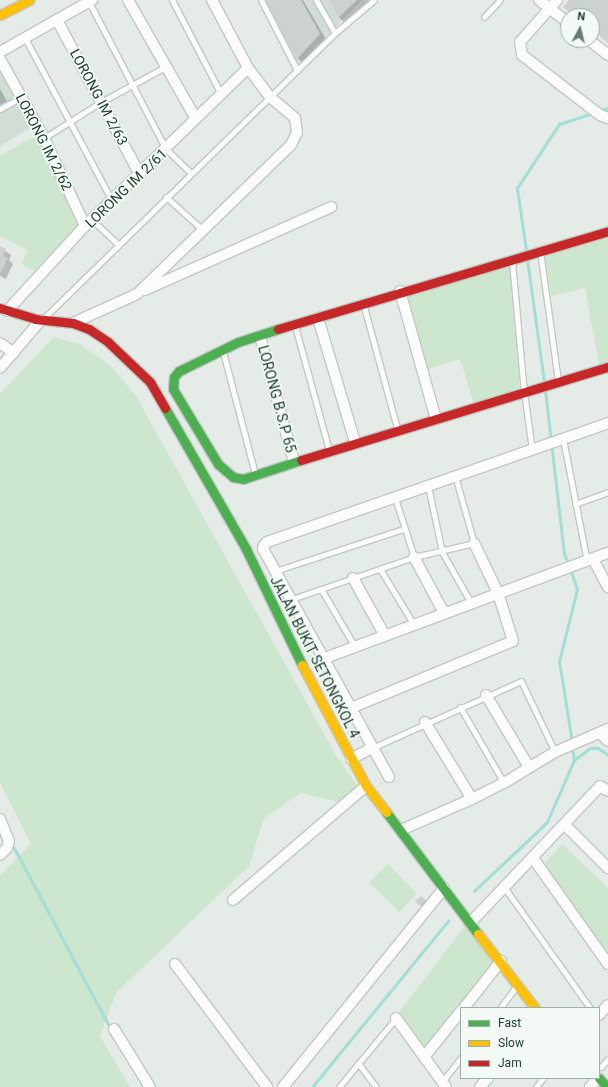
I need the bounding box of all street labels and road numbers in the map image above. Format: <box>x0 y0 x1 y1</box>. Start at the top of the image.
street label: LORONG IM 2/63 <box>66 46 132 148</box>
street label: LORONG IM 2/62 <box>12 91 76 193</box>
street label: LORONG IM 2/61 <box>82 145 170 231</box>
street label: LORONG B.S.P 65 <box>255 343 299 455</box>
street label: JALAN BUKIT SETONGKOL 4 <box>267 573 363 741</box>

